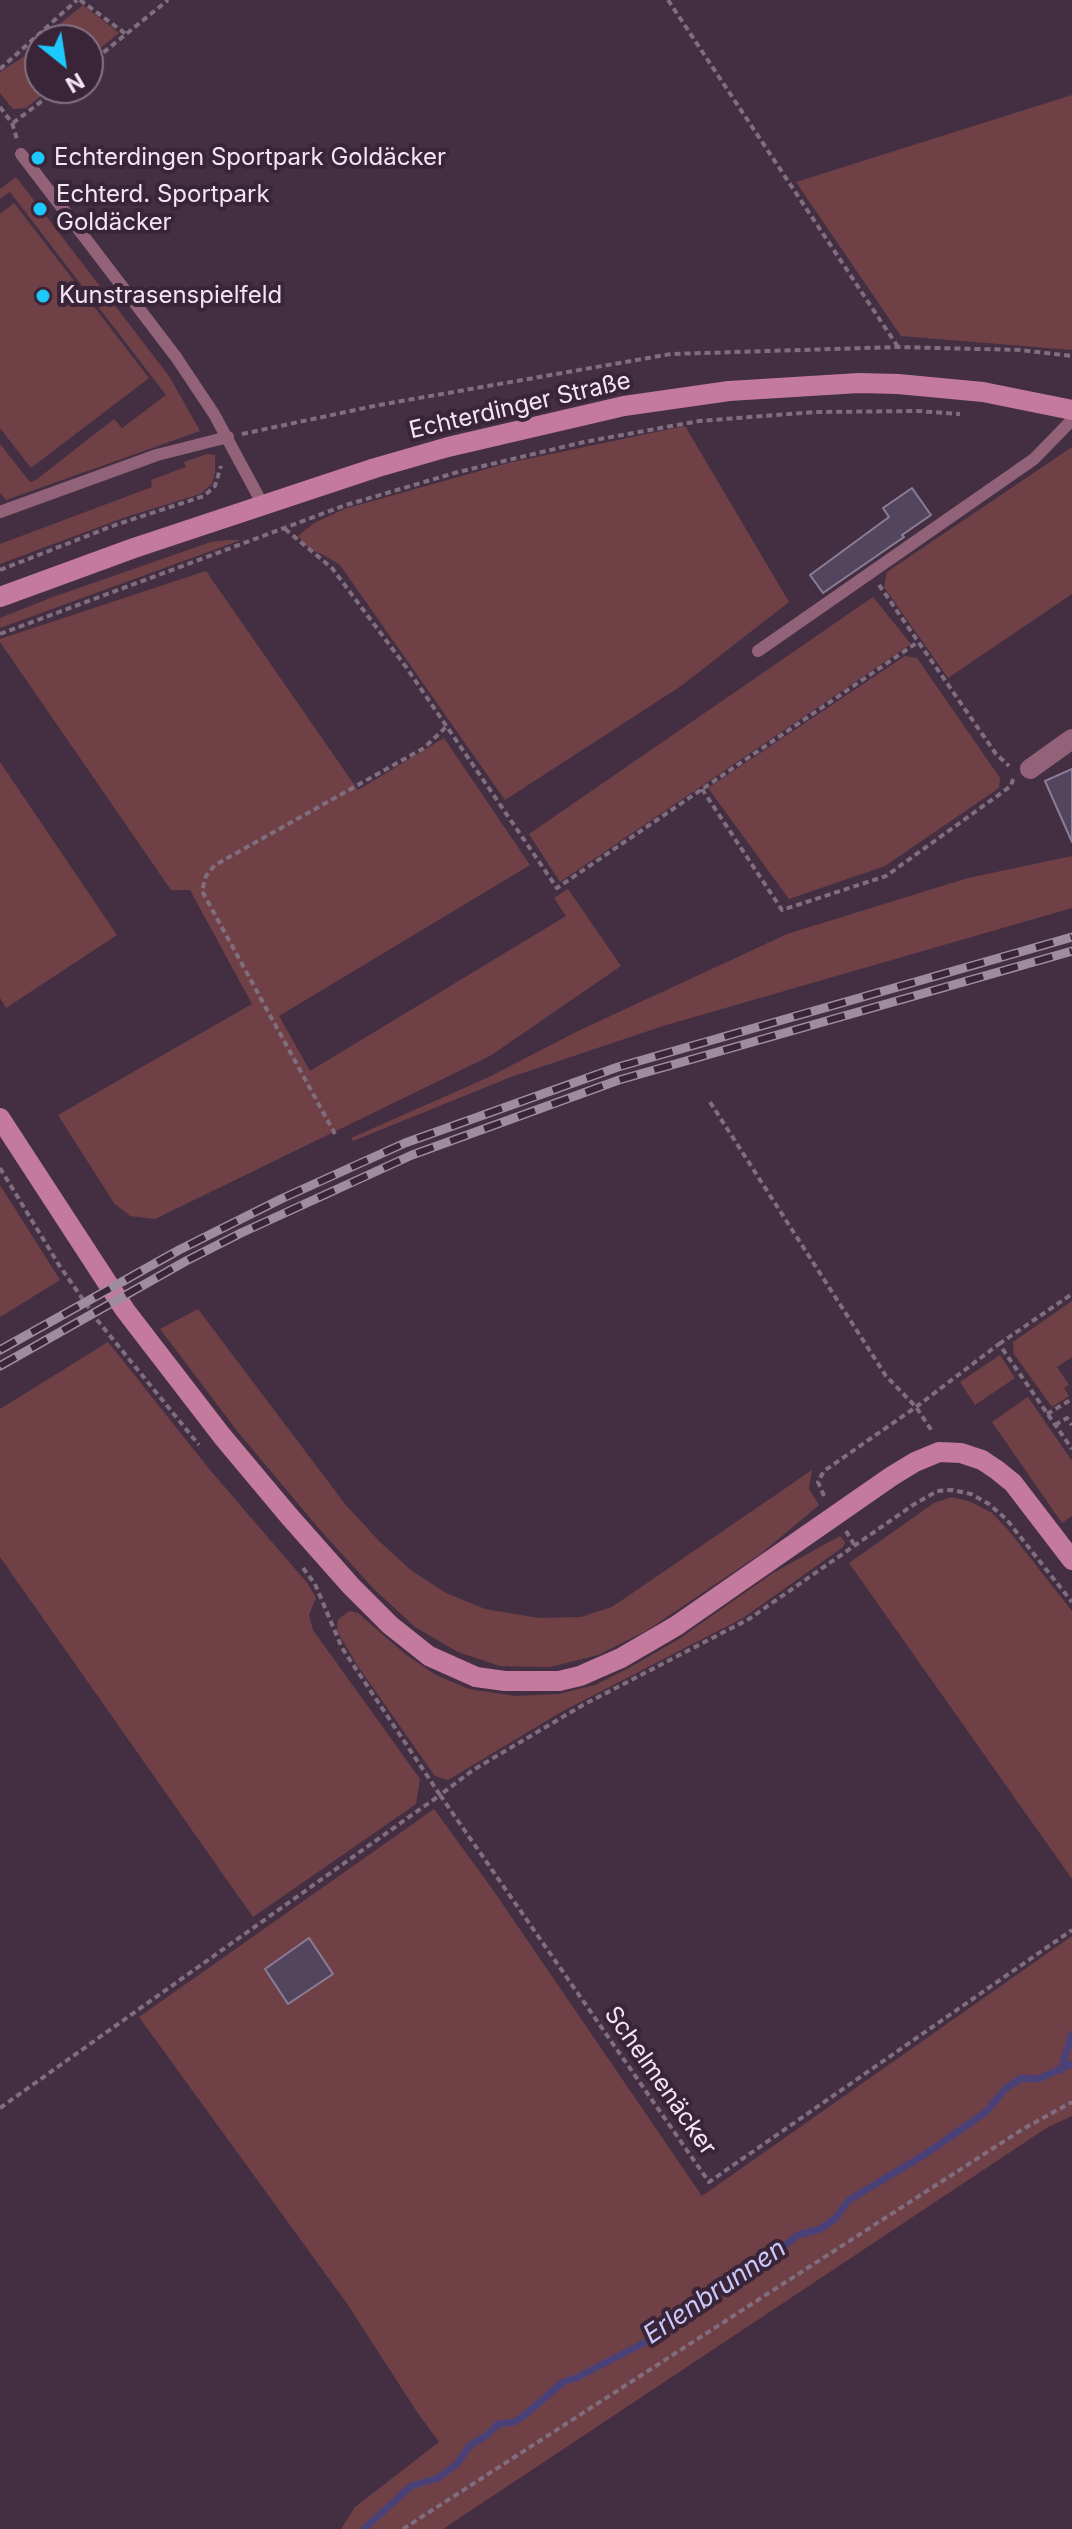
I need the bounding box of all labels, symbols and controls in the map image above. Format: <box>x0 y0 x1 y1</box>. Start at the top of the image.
north arrow <box>24 24 104 104</box>
text: N <box>61 68 89 99</box>
place label: Echterdingen Sportpark Goldäcker <box>54 144 446 172</box>
marker: Echterdingen Sportpark Goldäcker <box>29 149 47 167</box>
place label: Echterd. Sportpark Goldäcker <box>56 181 270 237</box>
marker: Echterd. Sportpark Goldäcker <box>31 200 49 218</box>
place label: Kunstrasenspielfeld <box>59 282 282 310</box>
marker: Kunstrasenspielfeld <box>34 287 52 305</box>
street label: Echterdinger Straße <box>407 367 633 445</box>
street label: Schelmenäcker <box>598 2001 722 2161</box>
water label: Erlenbrunnen <box>638 2233 792 2351</box>

